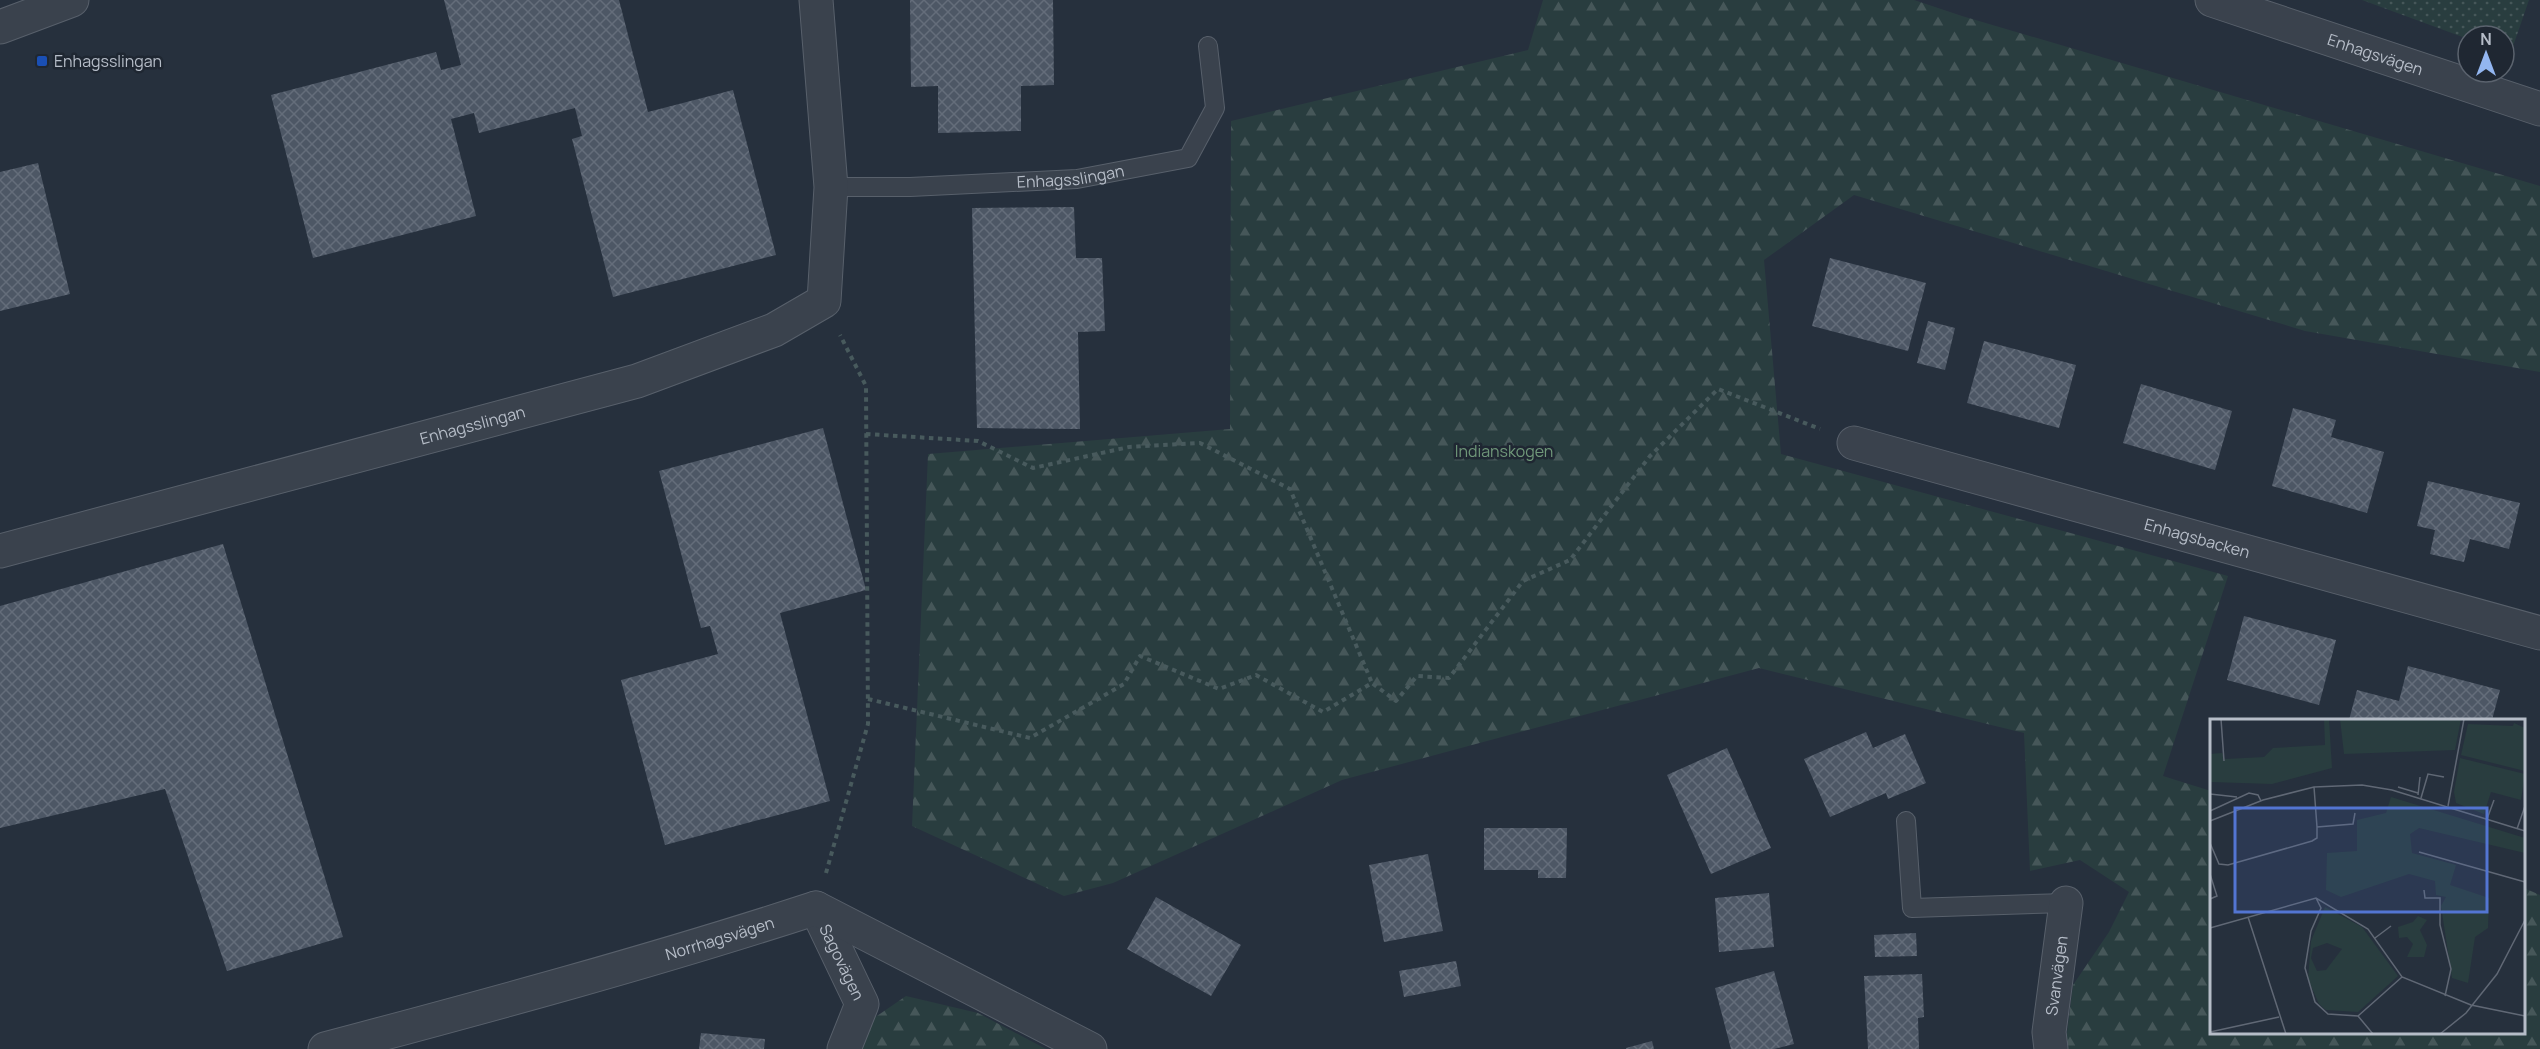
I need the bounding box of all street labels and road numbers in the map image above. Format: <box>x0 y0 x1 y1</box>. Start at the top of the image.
street label: Enhagsvägen <box>2325 28 2426 80</box>
street label: Enhagsslingan <box>1016 159 1126 193</box>
street label: Enhagsslingan <box>417 400 528 449</box>
street label: Enhagsbacken <box>2142 513 2252 563</box>
street label: Norrhagsvägen <box>663 911 777 965</box>
street label: Sagovägen <box>814 920 870 1004</box>
street label: Svanvägen <box>2040 934 2073 1017</box>

